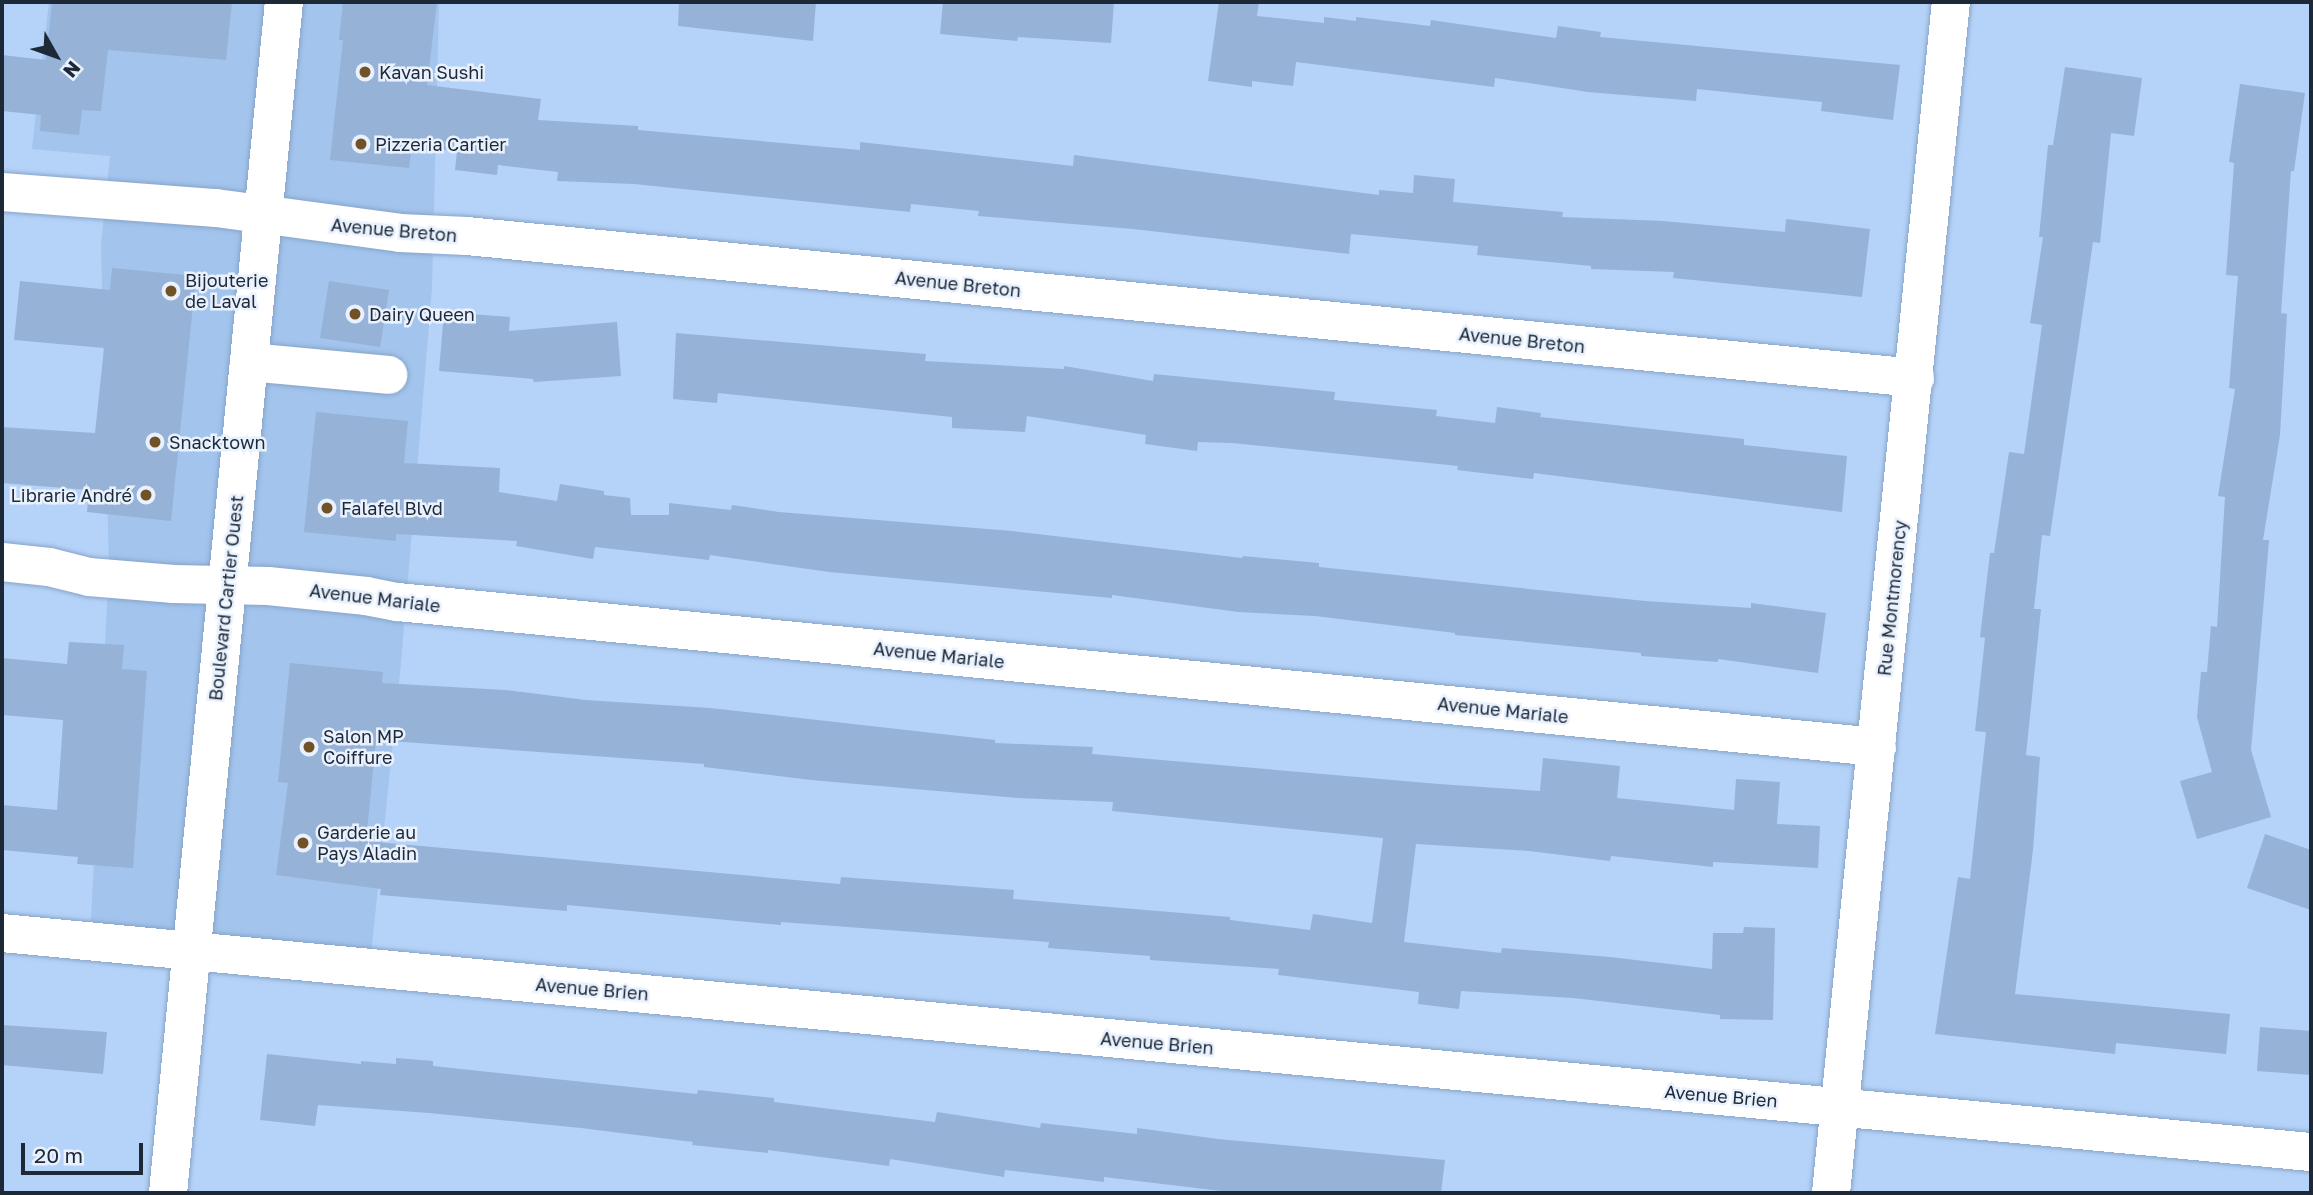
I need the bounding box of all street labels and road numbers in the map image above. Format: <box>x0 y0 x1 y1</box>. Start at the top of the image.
street label: Avenue Breton <box>330 214 458 246</box>
street label: Avenue Breton <box>894 267 1022 301</box>
street label: Avenue Breton <box>1458 323 1586 357</box>
street label: Boulevard Cartier Ouest <box>204 494 248 702</box>
street label: Rue Montmorency <box>1873 519 1911 677</box>
street label: Avenue Mariale <box>308 579 442 617</box>
street label: Avenue Mariale <box>872 637 1006 673</box>
street label: Avenue Mariale <box>1436 692 1570 728</box>
street label: Avenue Brien <box>535 973 649 1005</box>
street label: Avenue Brien <box>1100 1027 1214 1059</box>
street label: Avenue Brien <box>1664 1080 1778 1112</box>

